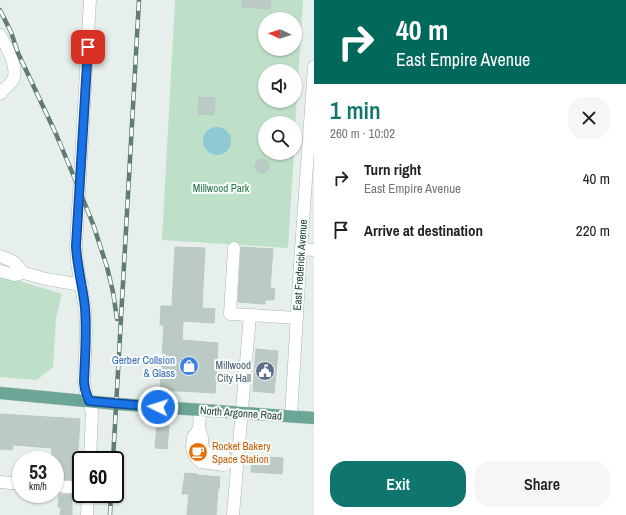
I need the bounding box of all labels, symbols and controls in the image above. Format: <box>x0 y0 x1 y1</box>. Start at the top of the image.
text: 40 m <box>396 11 448 49</box>
north arrow <box>258 12 302 56</box>
map controls <box>258 12 302 160</box>
icon: right <box>330 16 382 68</box>
pin <box>71 30 105 64</box>
icon: arrive <box>77 36 99 58</box>
text: East Empire Avenue <box>396 47 530 72</box>
button: sound <box>258 64 302 108</box>
text: 1 min <box>330 94 381 126</box>
button: close <box>568 97 610 139</box>
button: search <box>258 116 302 160</box>
text: 260 m · 10:02 <box>330 125 395 142</box>
text: Turn right <box>364 159 421 180</box>
icon: right <box>330 167 352 189</box>
text: 40 m <box>583 168 610 189</box>
text: East Empire Avenue <box>364 180 461 197</box>
park label: Millwood Park <box>193 181 250 195</box>
street label: East Frederick Avenue <box>290 219 310 311</box>
icon: arrive <box>330 219 352 241</box>
text: Arrive at destination <box>364 220 483 241</box>
text: 220 m <box>576 220 610 241</box>
place label: Gerber Collsion & Glass <box>112 353 175 380</box>
shop icon: Gerber Collsion & Glass <box>178 355 200 377</box>
place label: Millwood City Hall <box>215 358 251 385</box>
public building icon: Millwood City Hall <box>254 360 276 382</box>
position arrow <box>137 386 179 428</box>
street label: North Argonne Road <box>199 403 283 423</box>
place label: Rocket Bakery Space Station <box>212 439 271 466</box>
cafe icon: Rocket Bakery Space Station <box>187 441 209 463</box>
speed limit sign: 60 <box>72 451 124 503</box>
text: 53 <box>29 458 47 485</box>
button: Exit <box>330 461 466 507</box>
button: Share <box>474 461 610 507</box>
text: km/h <box>29 480 47 493</box>

